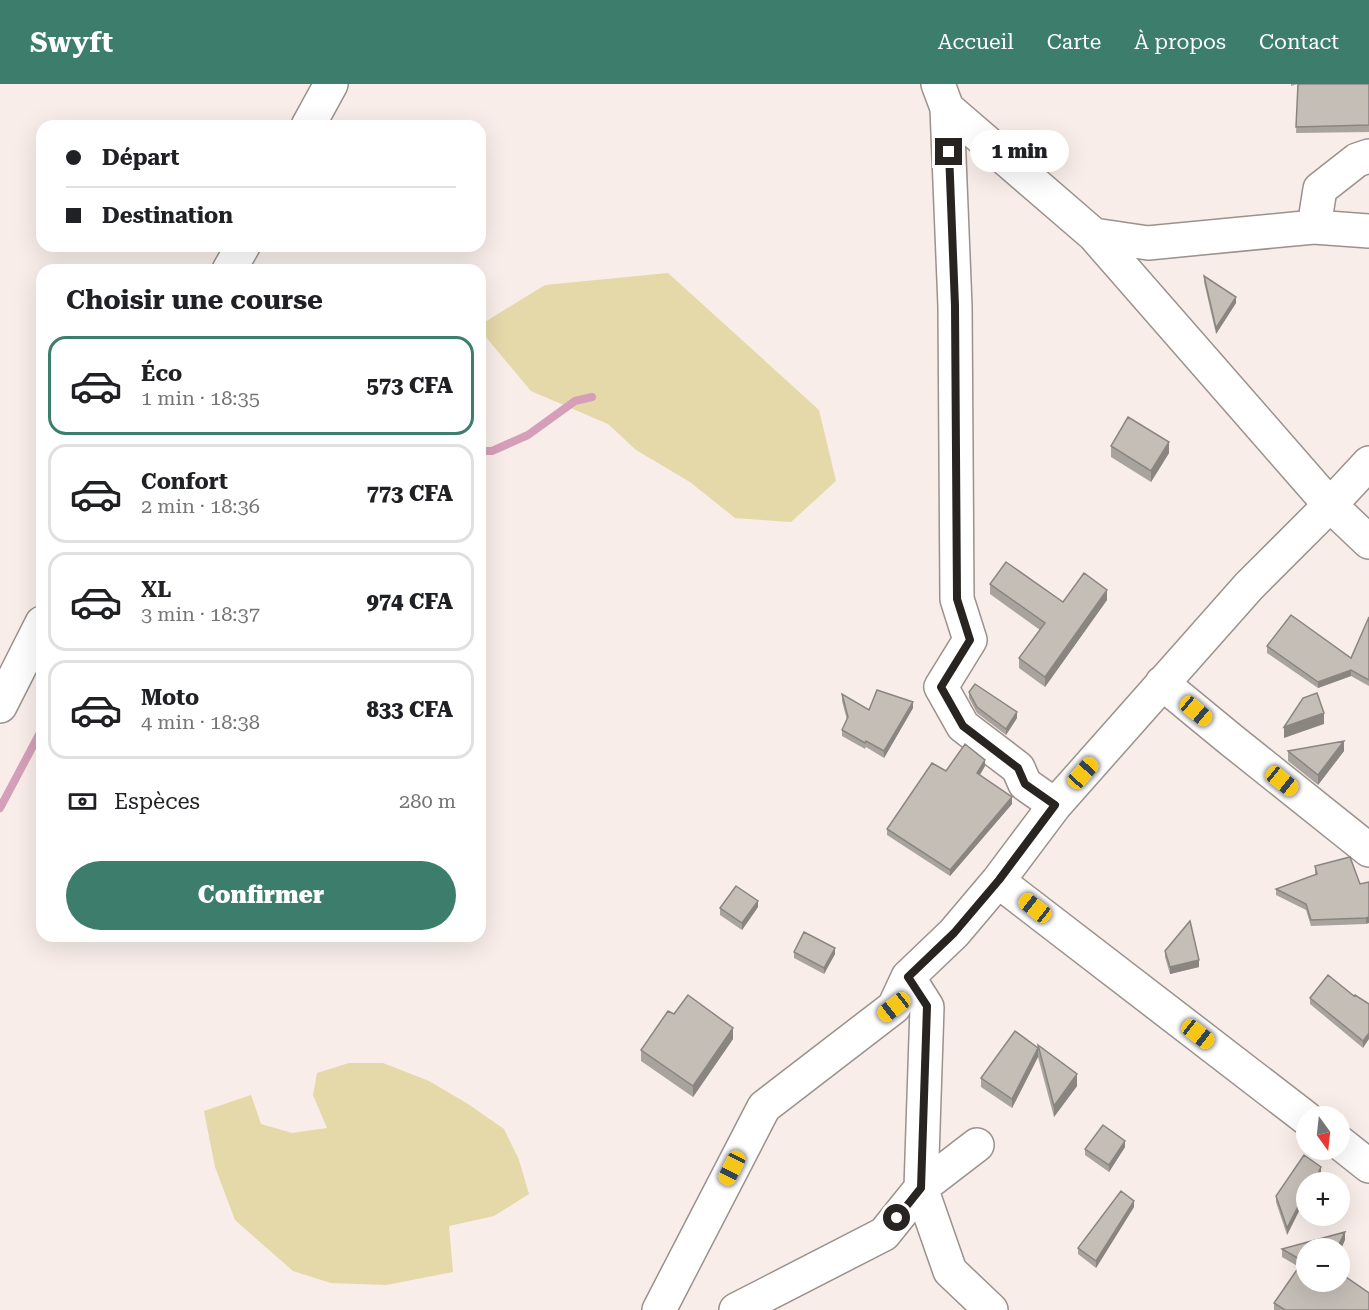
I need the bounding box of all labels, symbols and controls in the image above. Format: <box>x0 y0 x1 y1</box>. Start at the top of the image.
text: Swyft <box>30 26 113 59</box>
text: Accueil <box>938 30 1014 54</box>
text: Carte <box>1047 30 1101 54</box>
text: À propos <box>1134 30 1226 54</box>
text: Contact <box>1259 30 1339 54</box>
callout: 1 min <box>970 131 1069 173</box>
route end <box>935 138 962 165</box>
text: 1 min <box>991 139 1048 163</box>
text: Départ <box>102 145 179 170</box>
text: Destination <box>102 203 233 228</box>
text: Choisir une course <box>66 284 323 316</box>
icon: car <box>69 359 123 413</box>
text: Éco <box>141 361 182 386</box>
text: 573 CFA <box>366 373 453 398</box>
text: 1 min · 18:35 <box>141 386 260 410</box>
icon: car <box>69 467 123 521</box>
text: Confort <box>141 469 228 494</box>
text: 773 CFA <box>366 481 453 506</box>
text: 2 min · 18:36 <box>141 494 260 518</box>
icon: car <box>69 575 123 629</box>
text: XL <box>141 577 171 602</box>
text: 974 CFA <box>366 589 453 614</box>
text: 3 min · 18:37 <box>141 602 260 626</box>
icon: car <box>69 683 123 737</box>
text: Moto <box>141 685 199 710</box>
car <box>1176 693 1216 729</box>
text: 833 CFA <box>366 697 453 722</box>
text: 4 min · 18:38 <box>141 710 260 734</box>
car <box>1064 754 1102 792</box>
car <box>1262 763 1302 799</box>
icon: cash <box>66 785 99 818</box>
text: Espèces <box>114 789 200 814</box>
text: 280 m <box>399 789 456 813</box>
button: Confirmer <box>66 861 456 930</box>
car <box>1015 890 1055 926</box>
car <box>874 989 914 1025</box>
car <box>1178 1016 1218 1052</box>
north arrow <box>1296 1106 1350 1160</box>
map controls <box>1296 1106 1350 1292</box>
car <box>716 1148 748 1188</box>
button: + <box>1296 1172 1350 1226</box>
route start <box>883 1204 910 1231</box>
button: − <box>1296 1238 1350 1292</box>

